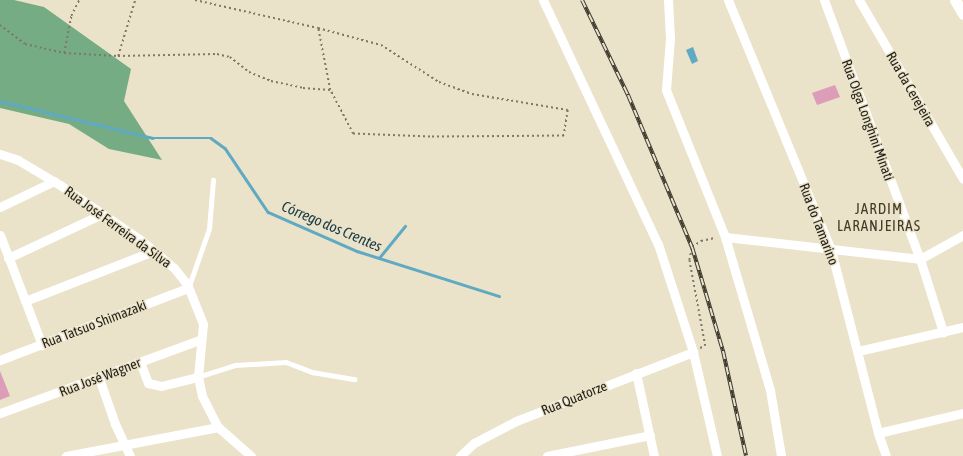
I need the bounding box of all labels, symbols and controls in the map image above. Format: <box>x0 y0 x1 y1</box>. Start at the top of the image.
street label: Rua da Cerejeira <box>883 49 939 129</box>
street label: Rua Olga Longhini Minati <box>838 57 898 183</box>
street label: Rua do Tamarino <box>796 181 842 267</box>
street label: Rua José Ferreira da Silva <box>61 183 175 271</box>
water label: Córrego dos Crentes <box>279 197 385 255</box>
district label: JARDIM LARANJEIRAS <box>837 199 921 234</box>
street label: Rua Tatsuo Shimazaki <box>39 296 149 352</box>
street label: Rua José Wagner <box>57 354 143 400</box>
street label: Rua Quatorze <box>539 377 609 419</box>

